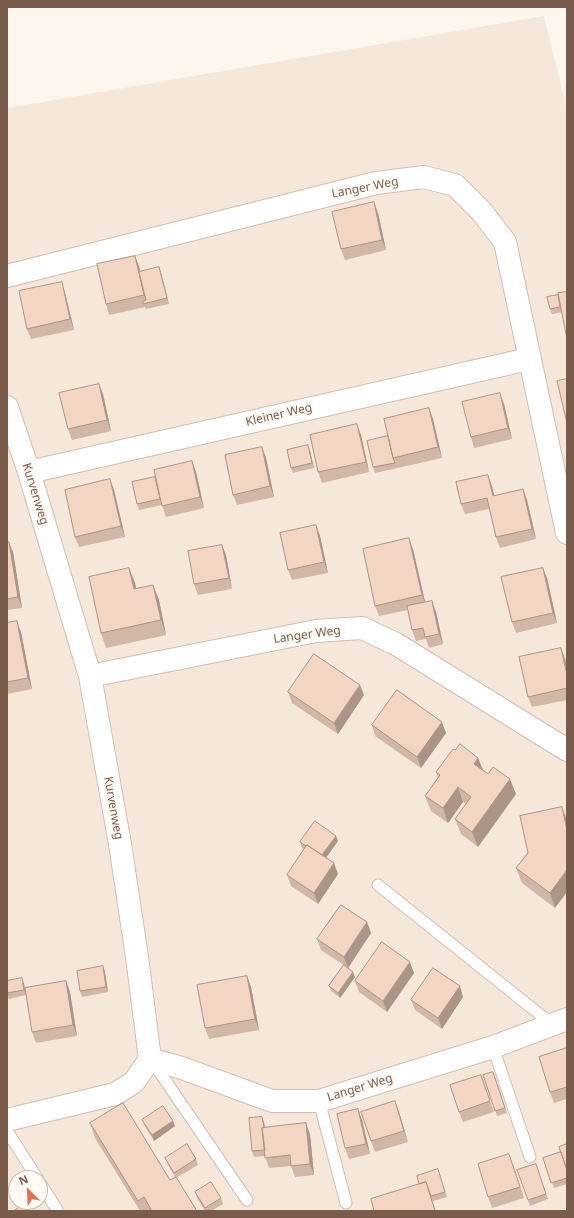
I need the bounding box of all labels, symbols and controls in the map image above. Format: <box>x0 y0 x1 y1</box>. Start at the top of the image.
street label: Langer Weg <box>330 174 400 202</box>
street label: Kleiner Weg <box>244 400 314 430</box>
street label: Kurvenweg <box>19 461 51 527</box>
street label: Langer Weg <box>272 623 342 647</box>
street label: Kurvenweg <box>100 775 126 841</box>
street label: Langer Weg <box>326 1071 394 1105</box>
north arrow <box>8 1170 48 1210</box>
text: N <box>16 1171 30 1188</box>

